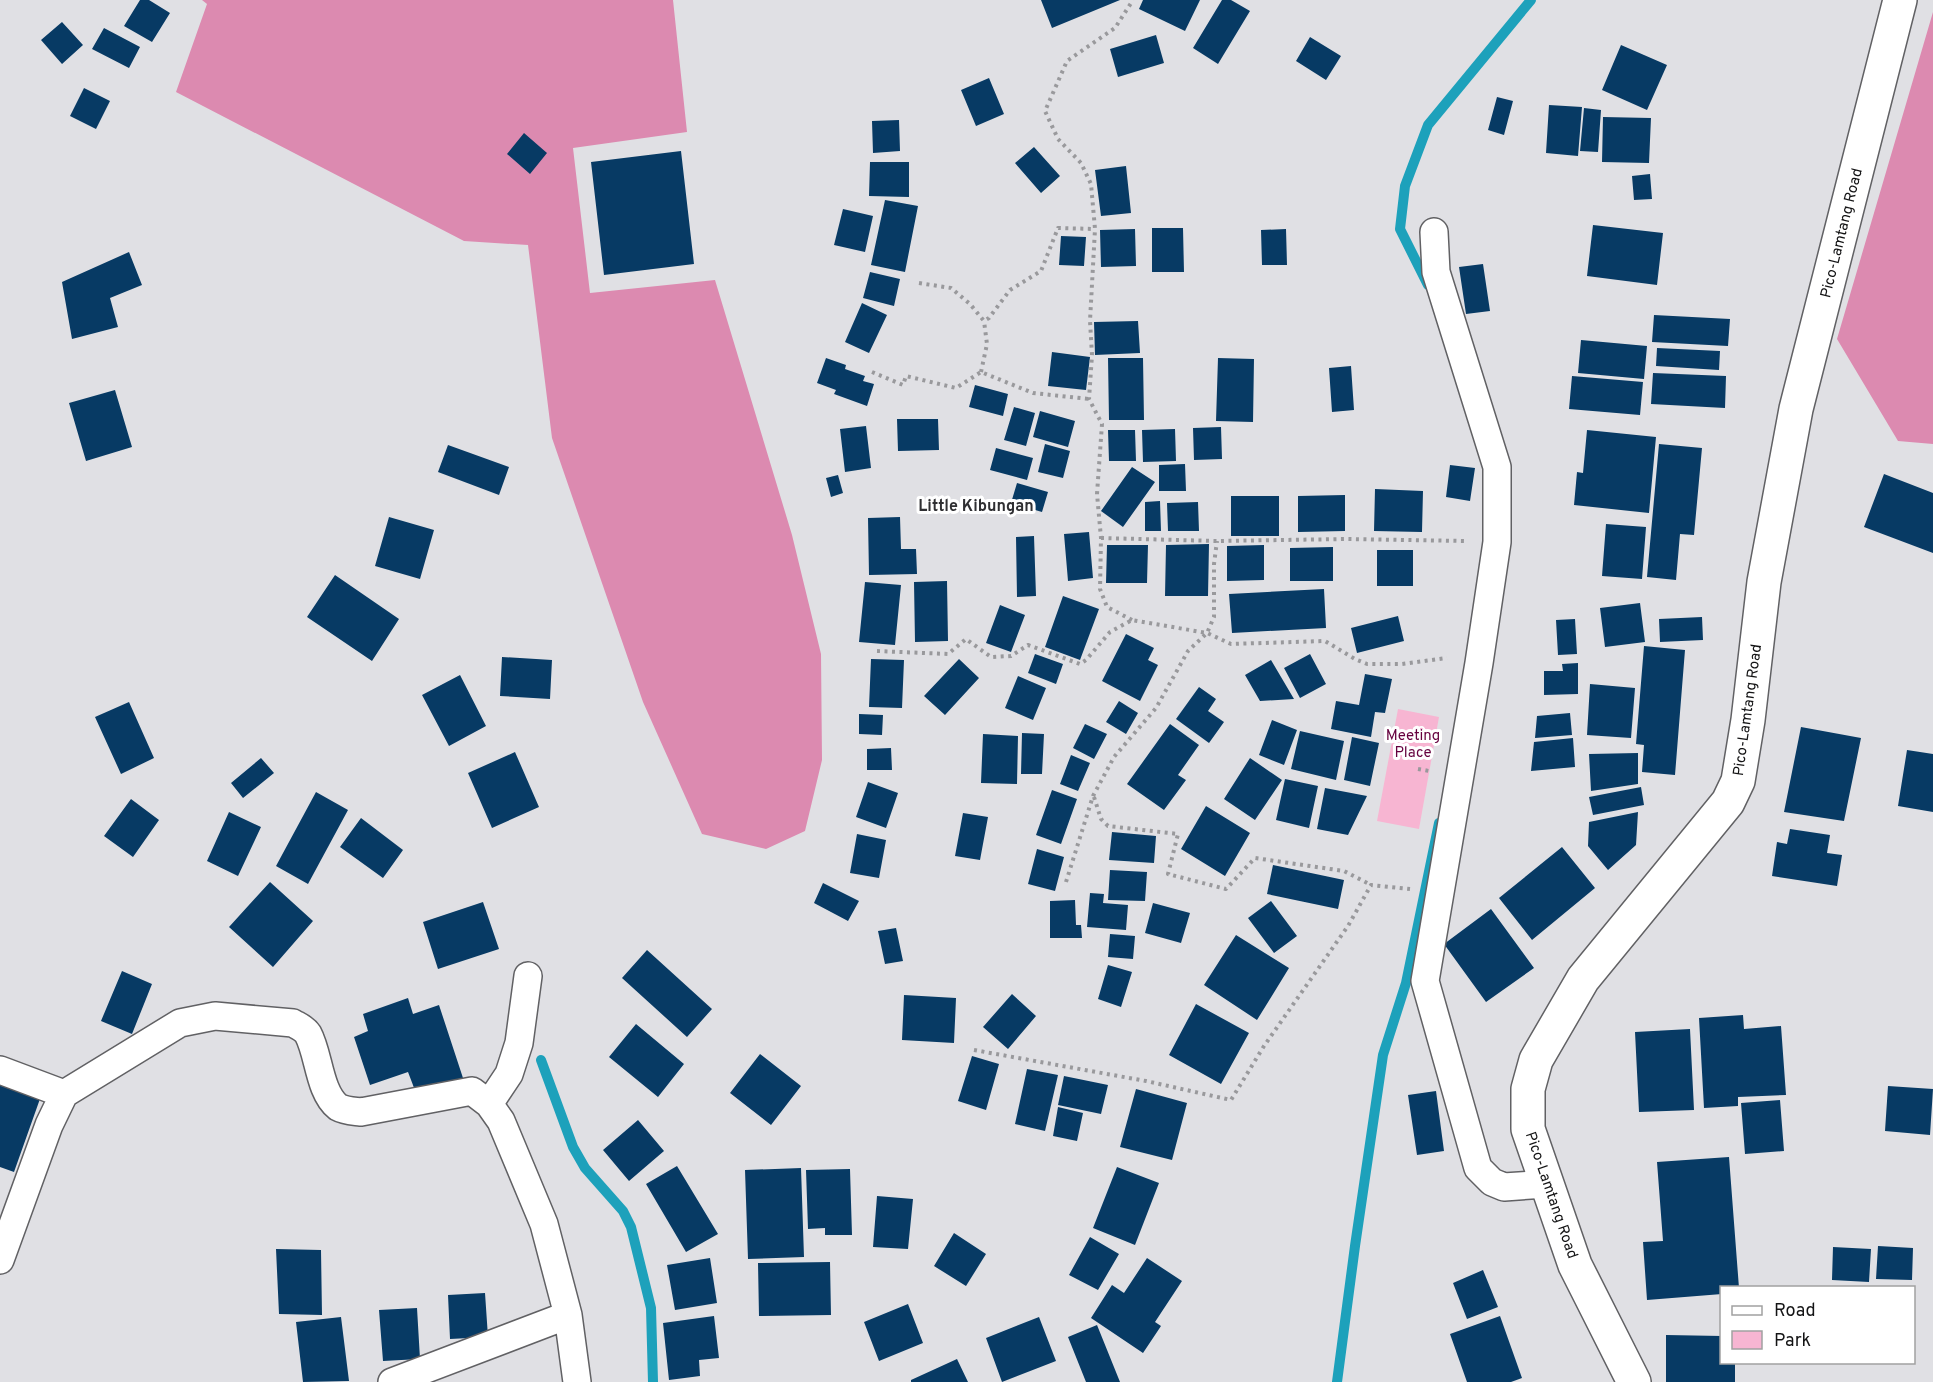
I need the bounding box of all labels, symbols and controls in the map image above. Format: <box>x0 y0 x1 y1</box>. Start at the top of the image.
street label: Pico-Lamtang Road <box>1817 166 1868 300</box>
district label: Little Kibungan <box>918 497 1034 517</box>
street label: Pico-Lamtang Road <box>1730 643 1767 777</box>
park label: Meeting Place <box>1386 727 1440 763</box>
street label: Pico-Lamtang Road <box>1520 1129 1581 1262</box>
legend <box>1720 1286 1915 1364</box>
text: Road <box>1774 1300 1816 1323</box>
text: Park <box>1774 1330 1811 1353</box>

